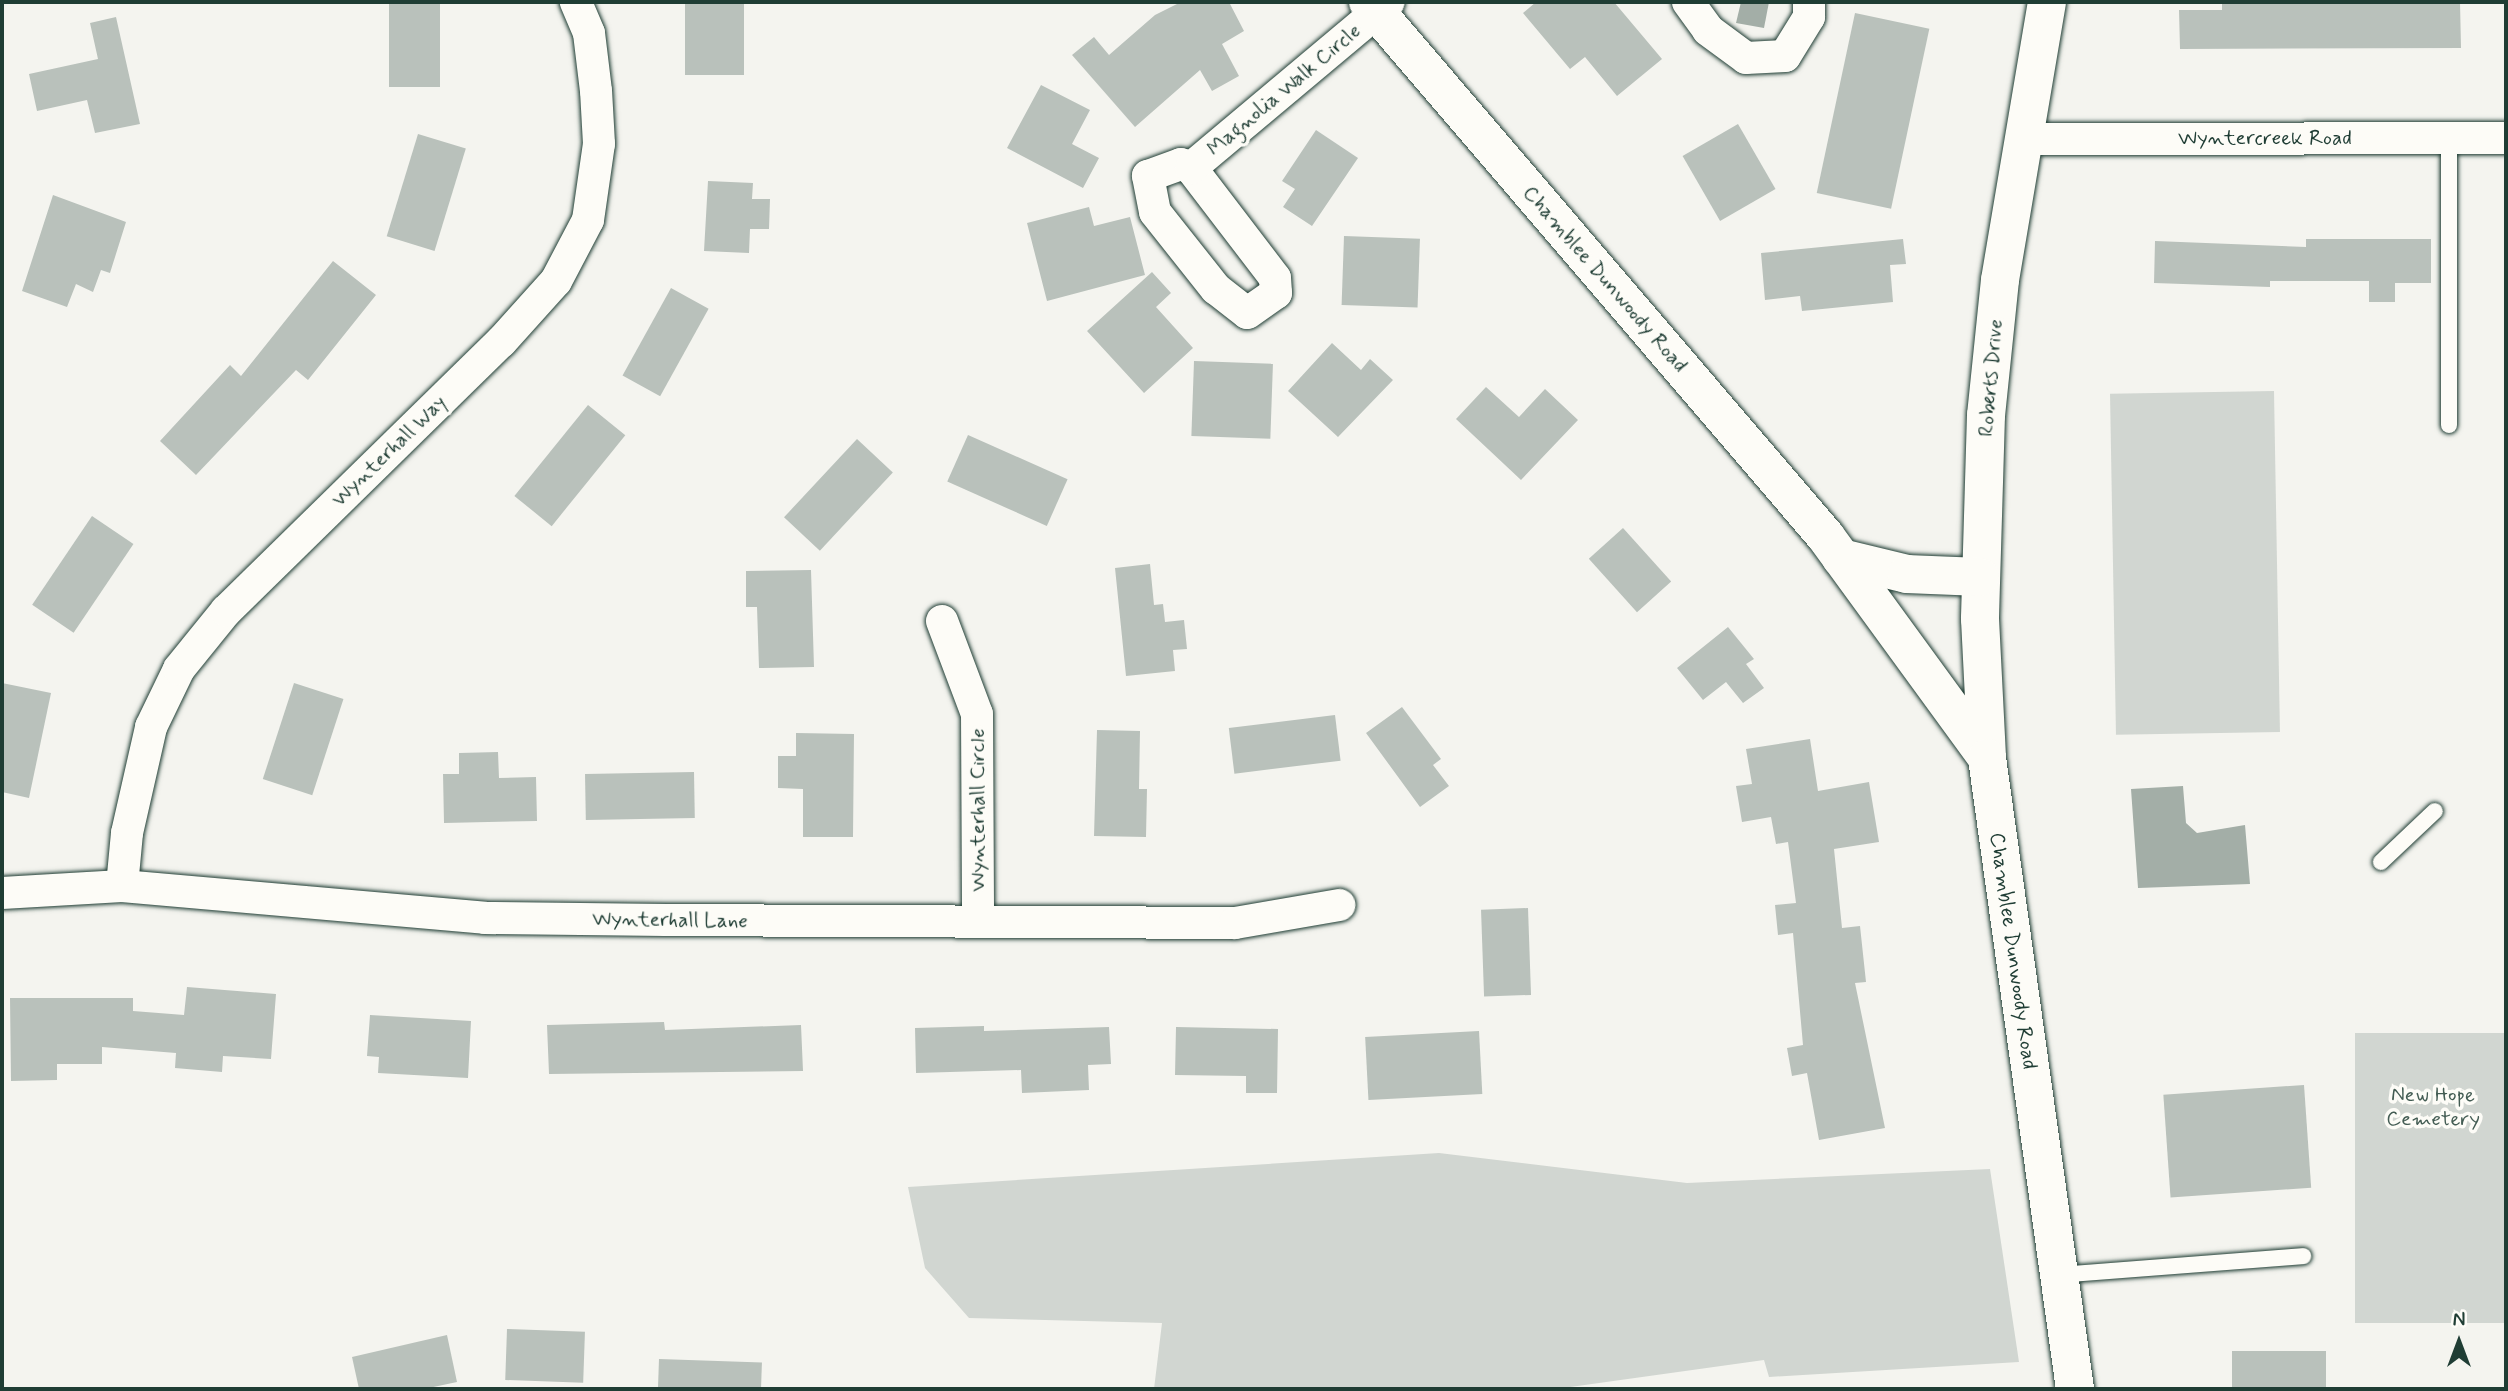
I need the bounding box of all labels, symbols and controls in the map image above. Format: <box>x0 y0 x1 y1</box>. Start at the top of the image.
street label: Magnolia Walk Circle <box>1201 18 1367 162</box>
street label: Wyntercreek Road <box>2179 125 2351 151</box>
street label: Chamblee Dunwoody Road <box>1518 181 1692 377</box>
street label: Roberts Drive <box>1973 318 2009 438</box>
street label: Wynterhall Way <box>325 389 453 513</box>
street label: Wynterhall Circle <box>965 728 991 892</box>
street label: Chamblee Dunwoody Road <box>1984 832 2042 1070</box>
street label: Wynterhall Lane <box>591 906 749 934</box>
park label: New Hope Cemetery <box>2386 1082 2480 1132</box>
north arrow <box>2424 1307 2494 1377</box>
text: N <box>2453 1308 2465 1333</box>

